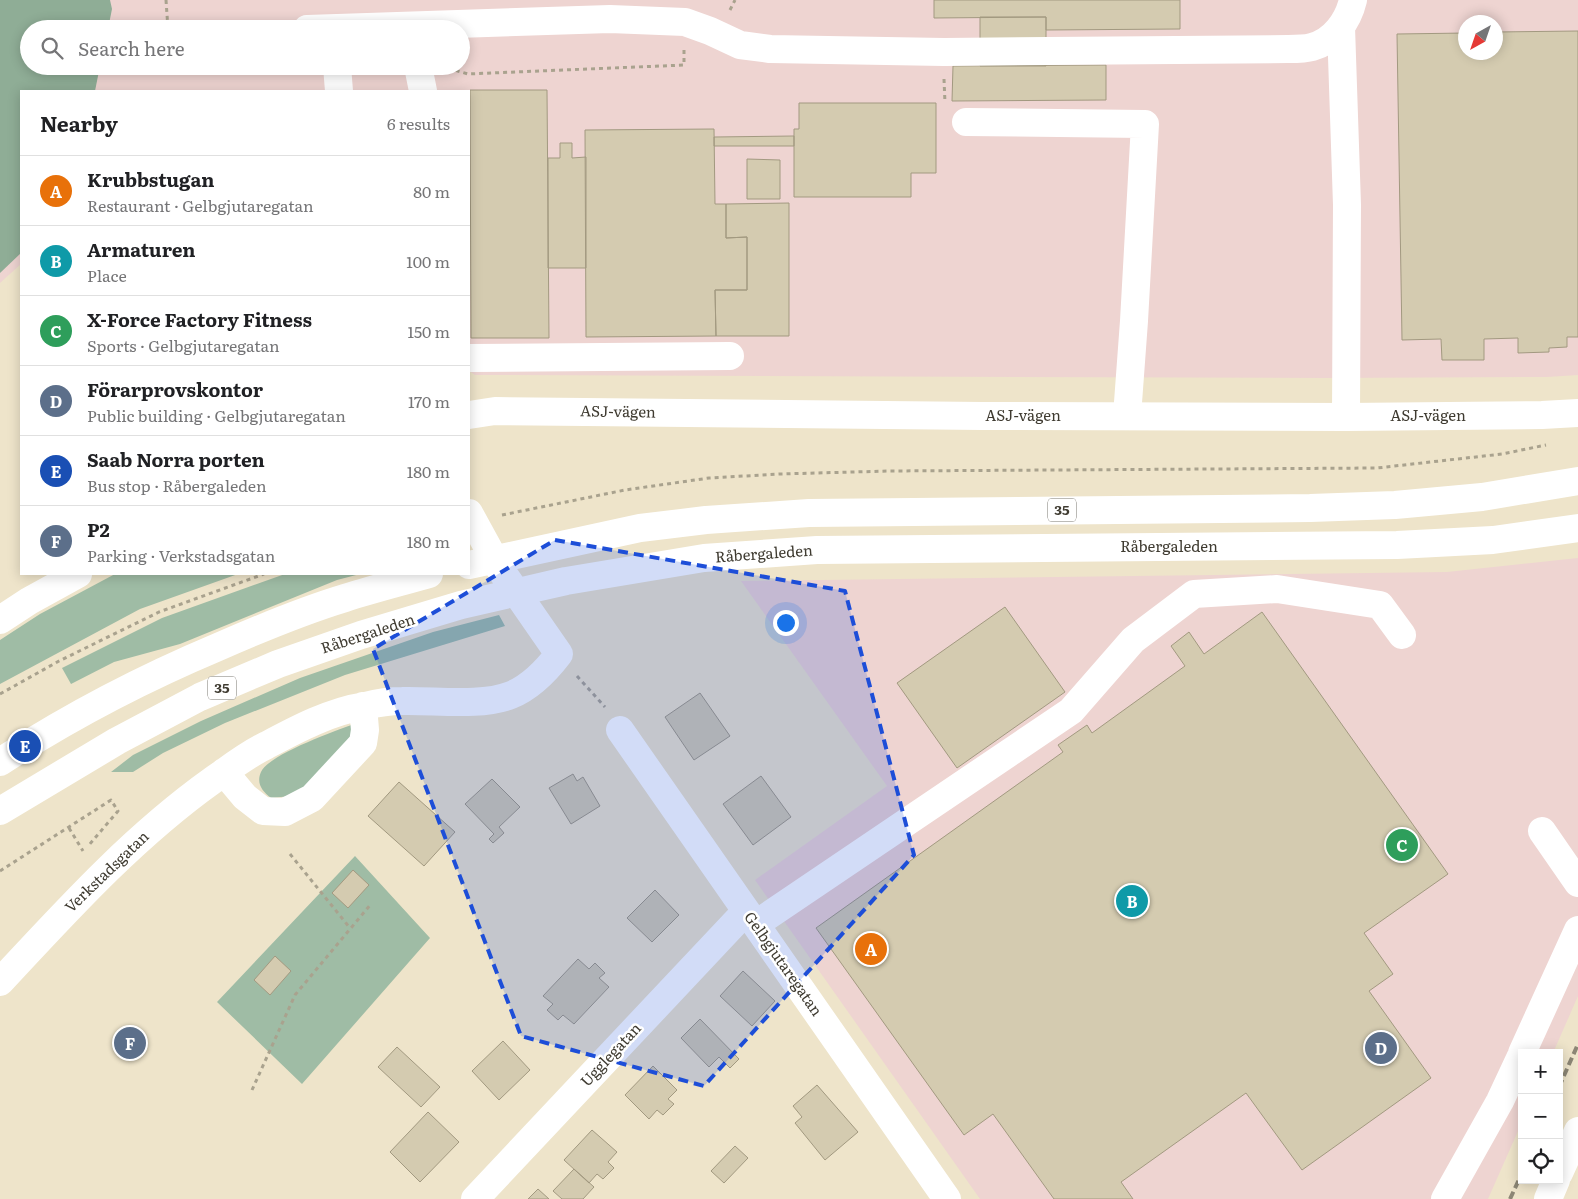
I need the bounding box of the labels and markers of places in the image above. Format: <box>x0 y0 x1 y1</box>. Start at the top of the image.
pin: E <box>9 727 41 765</box>
pin: C <box>1386 826 1418 864</box>
pin: B <box>1116 882 1148 920</box>
pin: A <box>855 930 887 968</box>
pin: F <box>114 1024 146 1062</box>
pin: D <box>1365 1029 1397 1067</box>

